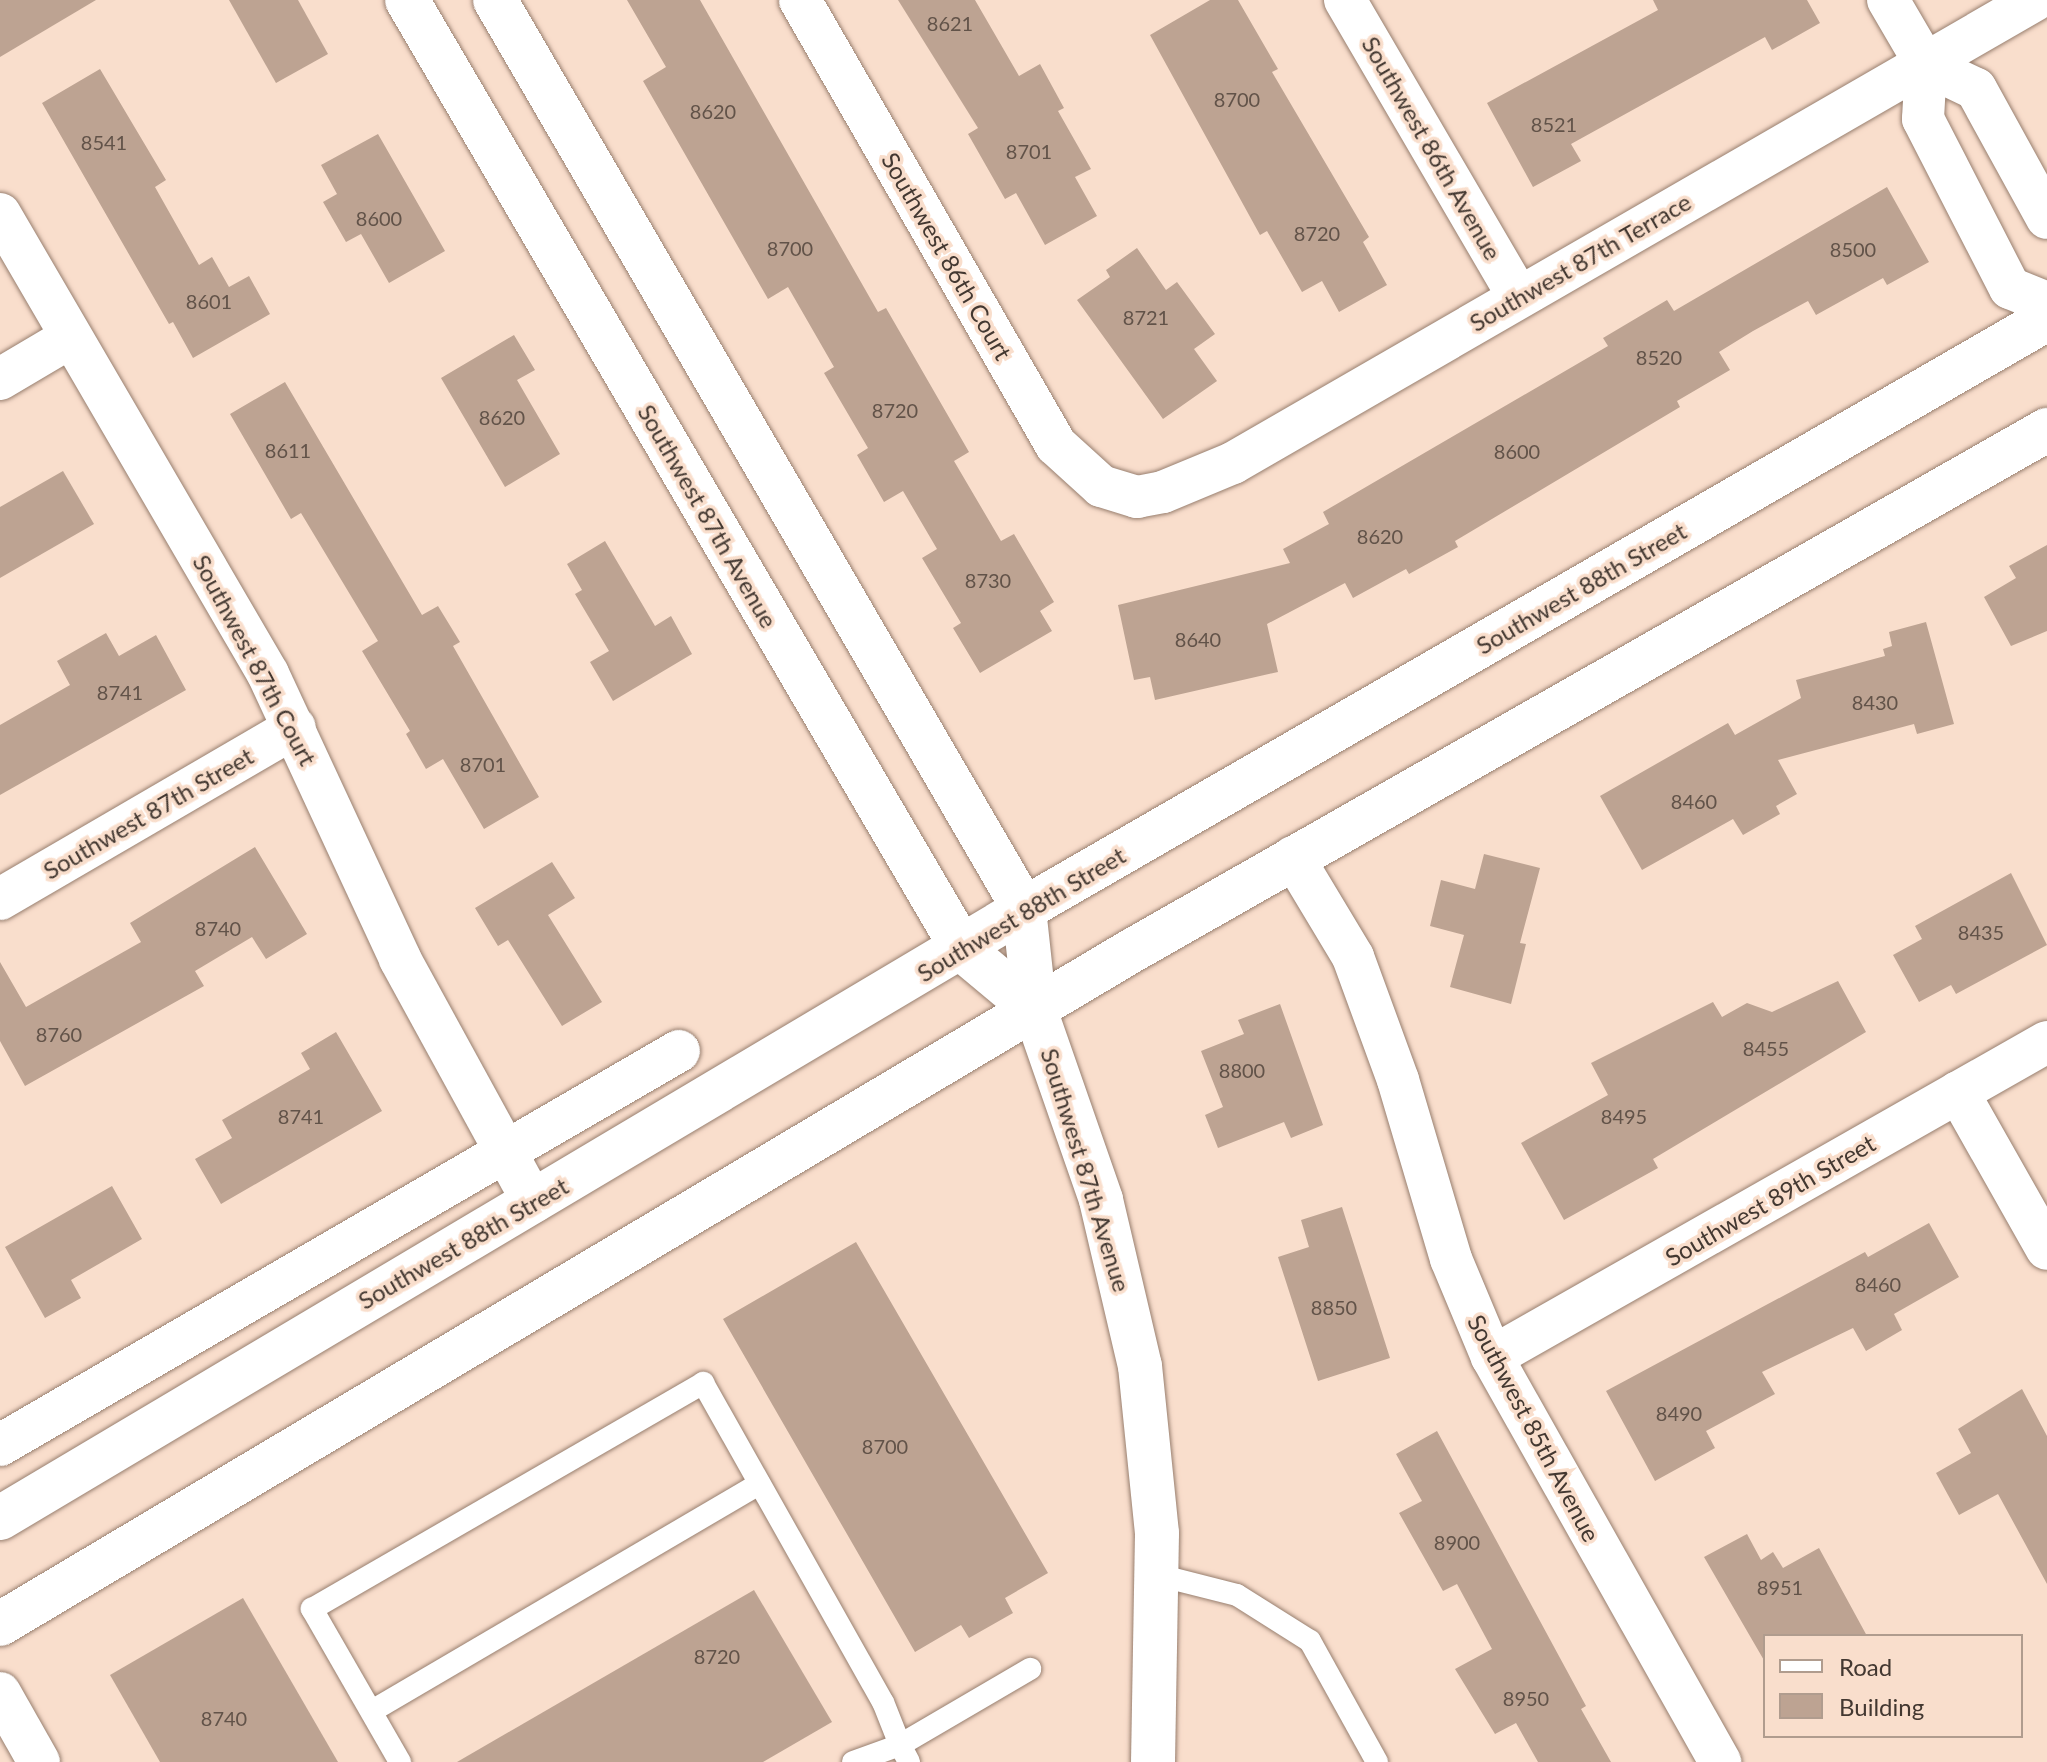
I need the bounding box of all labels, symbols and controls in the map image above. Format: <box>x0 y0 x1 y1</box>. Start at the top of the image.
house number: 8621 <box>927 11 973 35</box>
street label: Southwest 86th Avenue <box>1356 31 1508 265</box>
house number: 8700 <box>1214 87 1260 111</box>
house number: 8620 <box>690 99 736 123</box>
house number: 8521 <box>1531 112 1577 136</box>
house number: 8541 <box>81 130 127 154</box>
house number: 8701 <box>1006 139 1052 163</box>
street label: Southwest 86th Court <box>876 147 1018 365</box>
street label: Southwest 87th Terrace <box>1464 187 1696 337</box>
house number: 8600 <box>356 206 402 230</box>
house number: 8720 <box>1294 221 1340 245</box>
house number: 8700 <box>767 236 813 260</box>
house number: 8500 <box>1830 237 1876 261</box>
house number: 8601 <box>186 289 232 313</box>
house number: 8721 <box>1123 305 1169 329</box>
house number: 8520 <box>1636 345 1682 369</box>
house number: 8720 <box>872 398 918 422</box>
street label: Southwest 87th Avenue <box>632 399 784 633</box>
house number: 8620 <box>479 405 525 429</box>
house number: 8611 <box>265 438 311 462</box>
house number: 8600 <box>1494 439 1540 463</box>
street label: Southwest 88th Street <box>1471 516 1691 660</box>
house number: 8620 <box>1357 524 1403 548</box>
street label: Southwest 87th Court <box>187 550 323 770</box>
house number: 8730 <box>965 568 1011 592</box>
house number: 8640 <box>1175 627 1221 651</box>
house number: 8741 <box>97 680 143 704</box>
house number: 8430 <box>1852 690 1898 714</box>
street label: Southwest 87th Street <box>38 741 258 885</box>
house number: 8701 <box>460 752 506 776</box>
house number: 8460 <box>1671 789 1717 813</box>
street label: Southwest 88th Street <box>912 840 1130 988</box>
house number: 8740 <box>195 916 241 940</box>
house number: 8435 <box>1958 920 2004 944</box>
house number: 8760 <box>36 1022 82 1046</box>
house number: 8455 <box>1743 1036 1789 1060</box>
street label: Southwest 87th Avenue <box>1035 1044 1137 1296</box>
house number: 8800 <box>1219 1058 1265 1082</box>
house number: 8741 <box>278 1104 324 1128</box>
house number: 8495 <box>1601 1104 1647 1128</box>
street label: Southwest 89th Street <box>1660 1128 1880 1272</box>
street label: Southwest 88th Street <box>353 1171 573 1315</box>
house number: 8460 <box>1855 1272 1901 1296</box>
house number: 8850 <box>1311 1295 1357 1319</box>
street label: Southwest 85th Avenue <box>1462 1309 1606 1547</box>
house number: 8490 <box>1656 1401 1702 1425</box>
house number: 8700 <box>862 1434 908 1458</box>
house number: 8900 <box>1434 1530 1480 1554</box>
house number: 8951 <box>1757 1575 1803 1599</box>
legend <box>1763 1634 2023 1738</box>
house number: 8720 <box>694 1644 740 1668</box>
text: Road <box>1839 1652 1892 1681</box>
house number: 8950 <box>1503 1686 1549 1710</box>
text: Building <box>1839 1692 1924 1721</box>
house number: 8740 <box>201 1706 247 1730</box>

